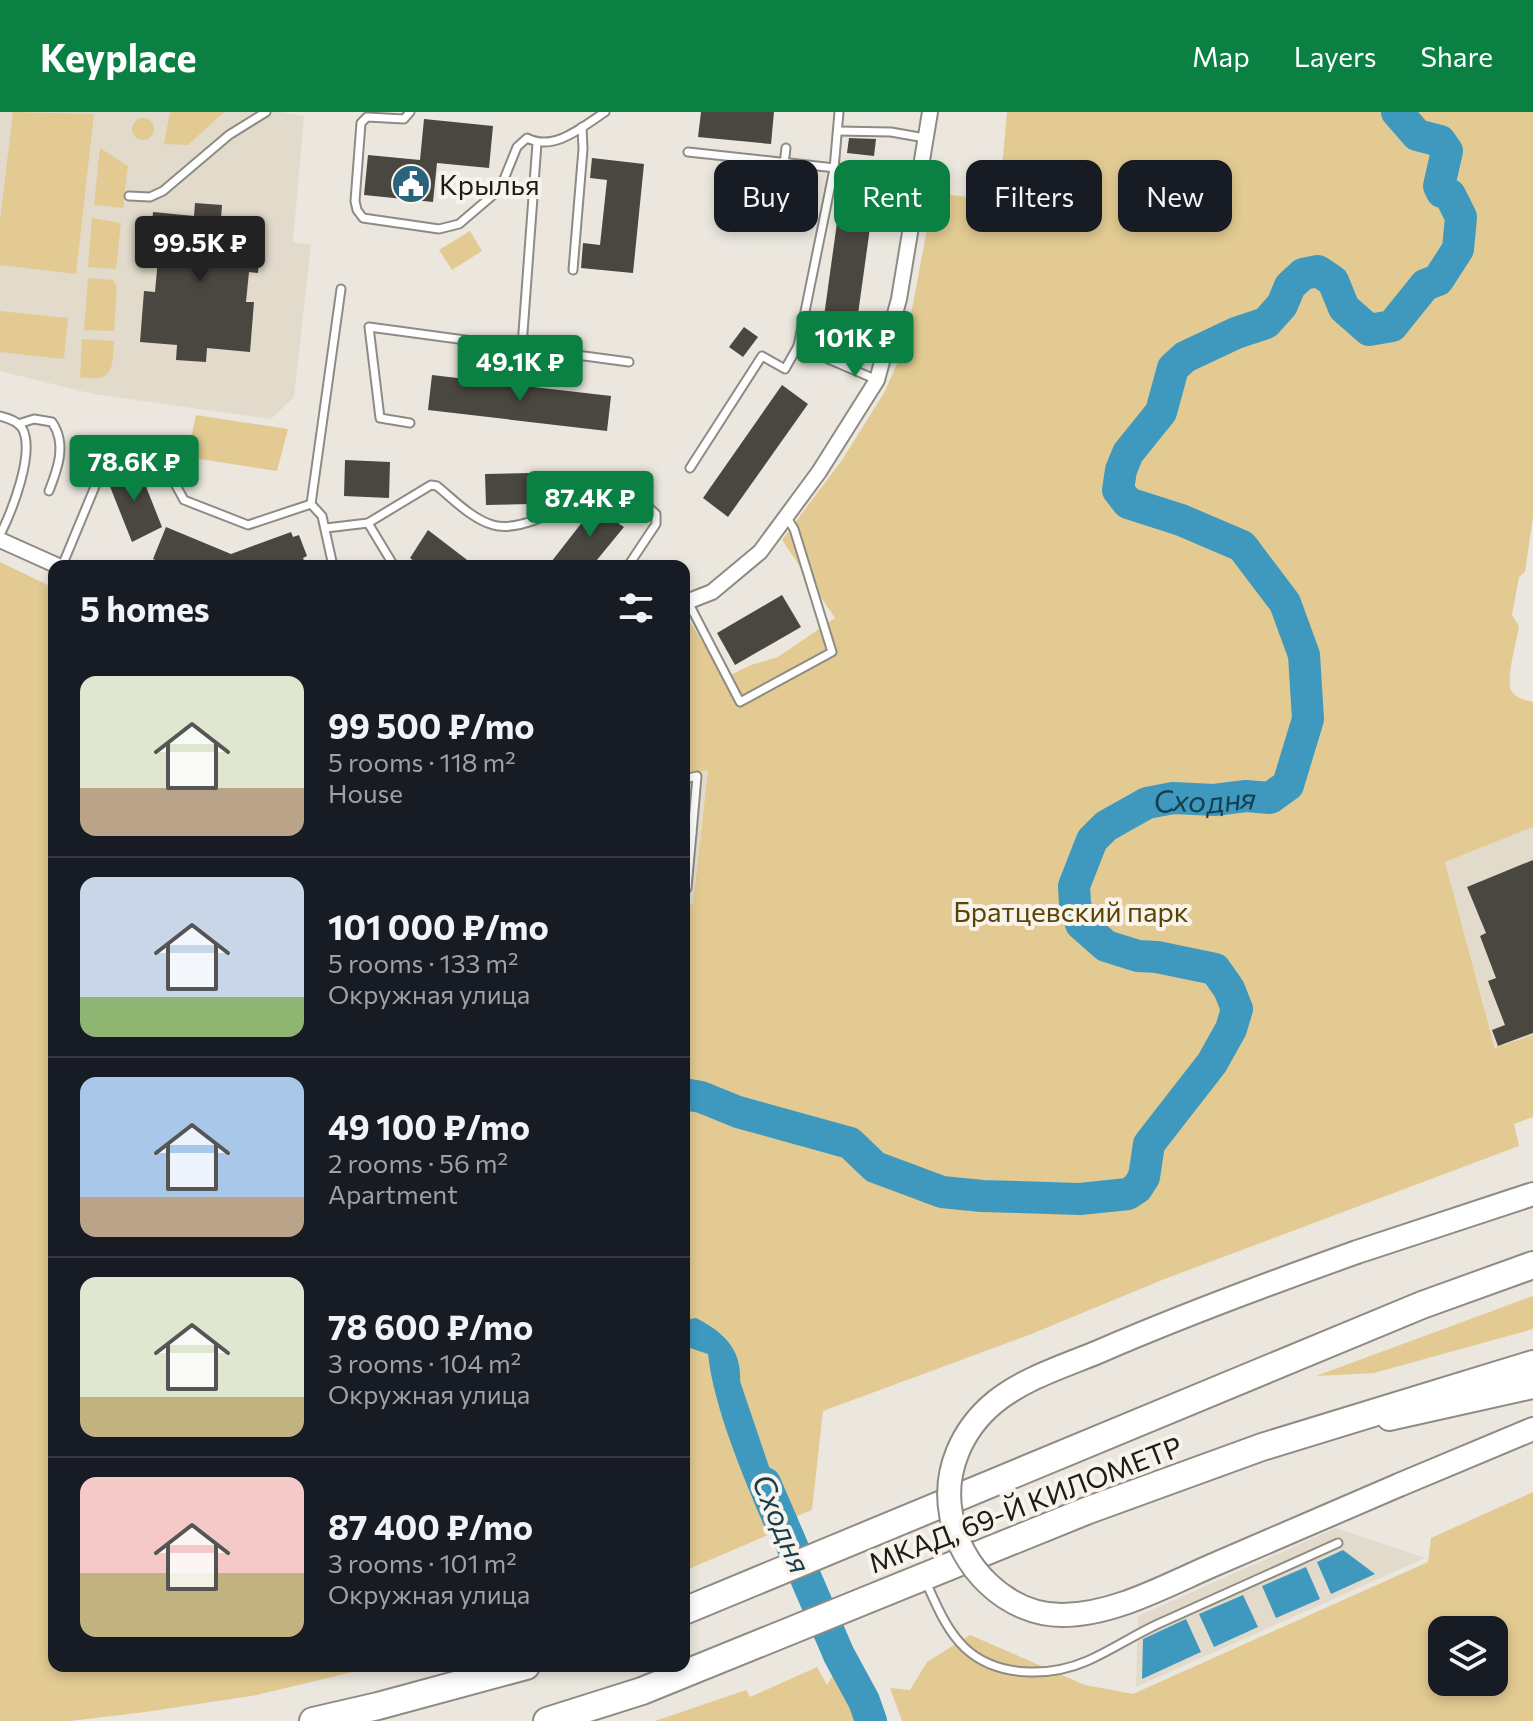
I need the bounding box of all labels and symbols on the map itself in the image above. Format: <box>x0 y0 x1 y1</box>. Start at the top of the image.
public building icon: Крылья <box>390 163 432 205</box>
place label: Крылья <box>439 167 540 201</box>
pin: 99.5K ₽ <box>126 216 274 284</box>
pin: 101K ₽ <box>790 311 920 379</box>
pin: 49.1K ₽ <box>446 335 594 403</box>
pin: 78.6K ₽ <box>60 435 208 503</box>
pin: 87.4K ₽ <box>516 471 664 539</box>
water label: Сходня <box>1149 777 1258 820</box>
park label: Братцевский парк <box>953 894 1189 928</box>
street label: МКАД, 69-Й КИЛОМЕТР <box>864 1428 1186 1580</box>
water label: Сходня <box>746 1468 820 1578</box>

